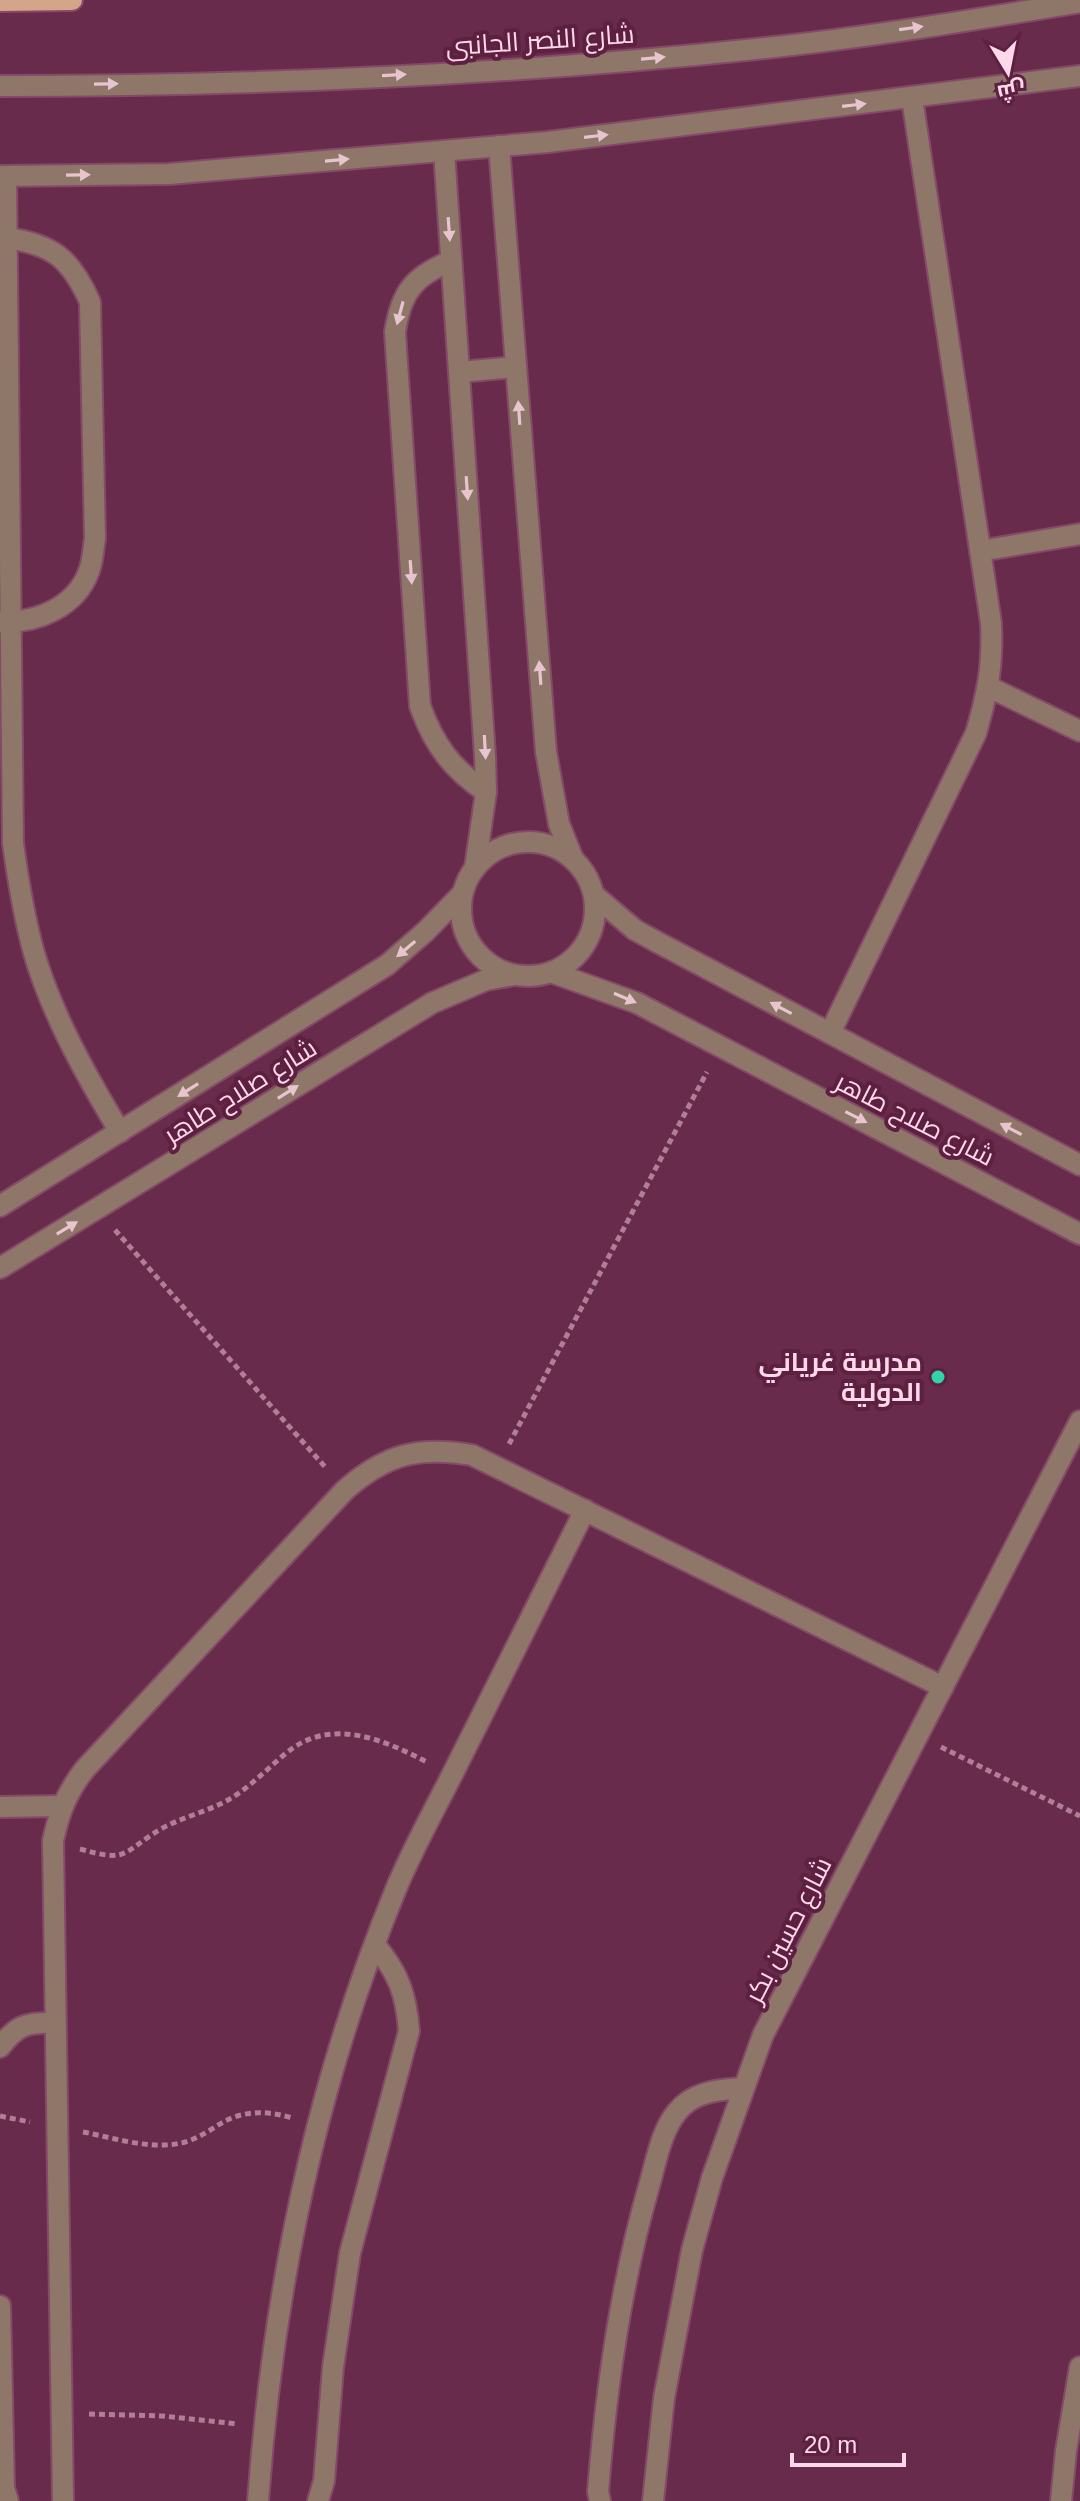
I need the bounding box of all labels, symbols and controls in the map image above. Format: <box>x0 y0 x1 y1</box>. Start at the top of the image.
street label: شارع النصر الجانبى <box>445 18 635 64</box>
one-way arrow <box>899 21 924 34</box>
north arrow <box>968 32 1048 112</box>
one-way arrow <box>641 51 666 64</box>
one-way arrow <box>382 68 407 81</box>
text: ش <box>995 75 1027 106</box>
one-way arrow <box>94 78 119 91</box>
one-way arrow <box>842 99 867 112</box>
one-way arrow <box>584 130 609 143</box>
one-way arrow <box>325 153 350 166</box>
one-way arrow <box>66 169 91 182</box>
one-way arrow <box>443 217 456 242</box>
one-way arrow <box>393 300 405 325</box>
one-way arrow <box>513 401 526 426</box>
one-way arrow <box>461 476 474 501</box>
one-way arrow <box>405 560 418 585</box>
one-way arrow <box>533 660 546 685</box>
one-way arrow <box>479 735 492 760</box>
one-way arrow <box>396 940 416 957</box>
one-way arrow <box>613 991 637 1004</box>
one-way arrow <box>769 1001 792 1014</box>
street label: شارع صلاح طاهر <box>157 1032 323 1153</box>
street label: شارع صلاح طاهر <box>828 1065 999 1174</box>
one-way arrow <box>177 1082 199 1096</box>
one-way arrow <box>277 1085 299 1099</box>
one-way arrow <box>844 1110 867 1124</box>
one-way arrow <box>1000 1122 1022 1136</box>
one-way arrow <box>56 1220 77 1235</box>
place label: مدرسة غرياني الدولية <box>758 1347 922 1407</box>
marker: مدرسة غرياني الدولية <box>929 1368 947 1386</box>
street label: شارع حسين بكر <box>738 1852 839 2010</box>
scale bar <box>792 2417 904 2467</box>
text: 20 m <box>804 2431 857 2458</box>

